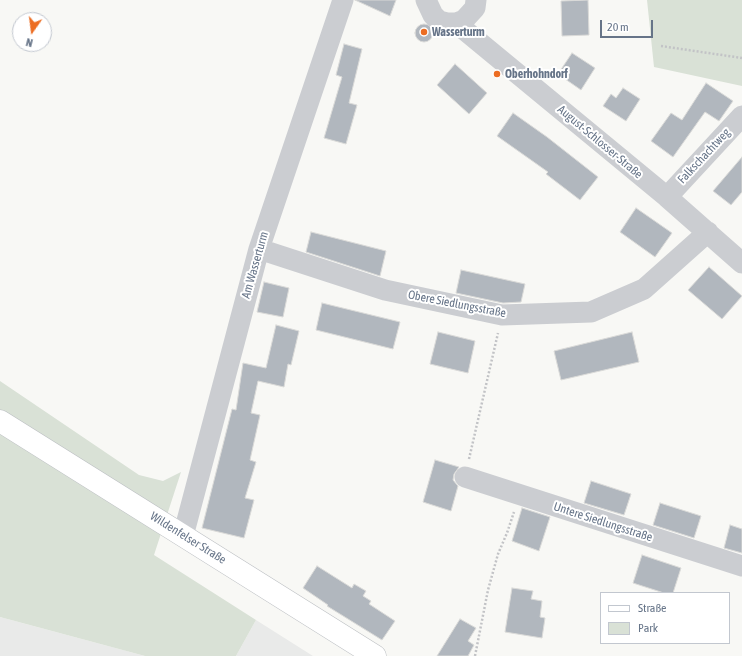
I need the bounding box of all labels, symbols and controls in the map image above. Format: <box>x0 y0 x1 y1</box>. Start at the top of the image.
north arrow <box>12 12 52 52</box>
scale bar <box>602 12 655 38</box>
text: 20 m <box>607 20 629 34</box>
place label: Wasserturm <box>432 25 485 39</box>
marker: Wasserturm <box>419 27 429 37</box>
text: N <box>25 36 34 49</box>
place label: Oberhohndorf <box>505 67 568 81</box>
marker: Oberhohndorf <box>492 69 502 79</box>
street label: August-Schlosser-Straße <box>555 102 645 182</box>
street label: Falkschachtweg <box>675 125 733 187</box>
street label: Am Wasserturm <box>239 230 271 300</box>
street label: Obere Siedlungsstraße <box>407 287 507 321</box>
street label: Untere Siedlungsstraße <box>552 499 654 545</box>
street label: Wildenfelser Straße <box>147 509 229 567</box>
legend <box>600 592 730 644</box>
text: Straße <box>638 601 666 615</box>
text: Park <box>638 621 658 635</box>

